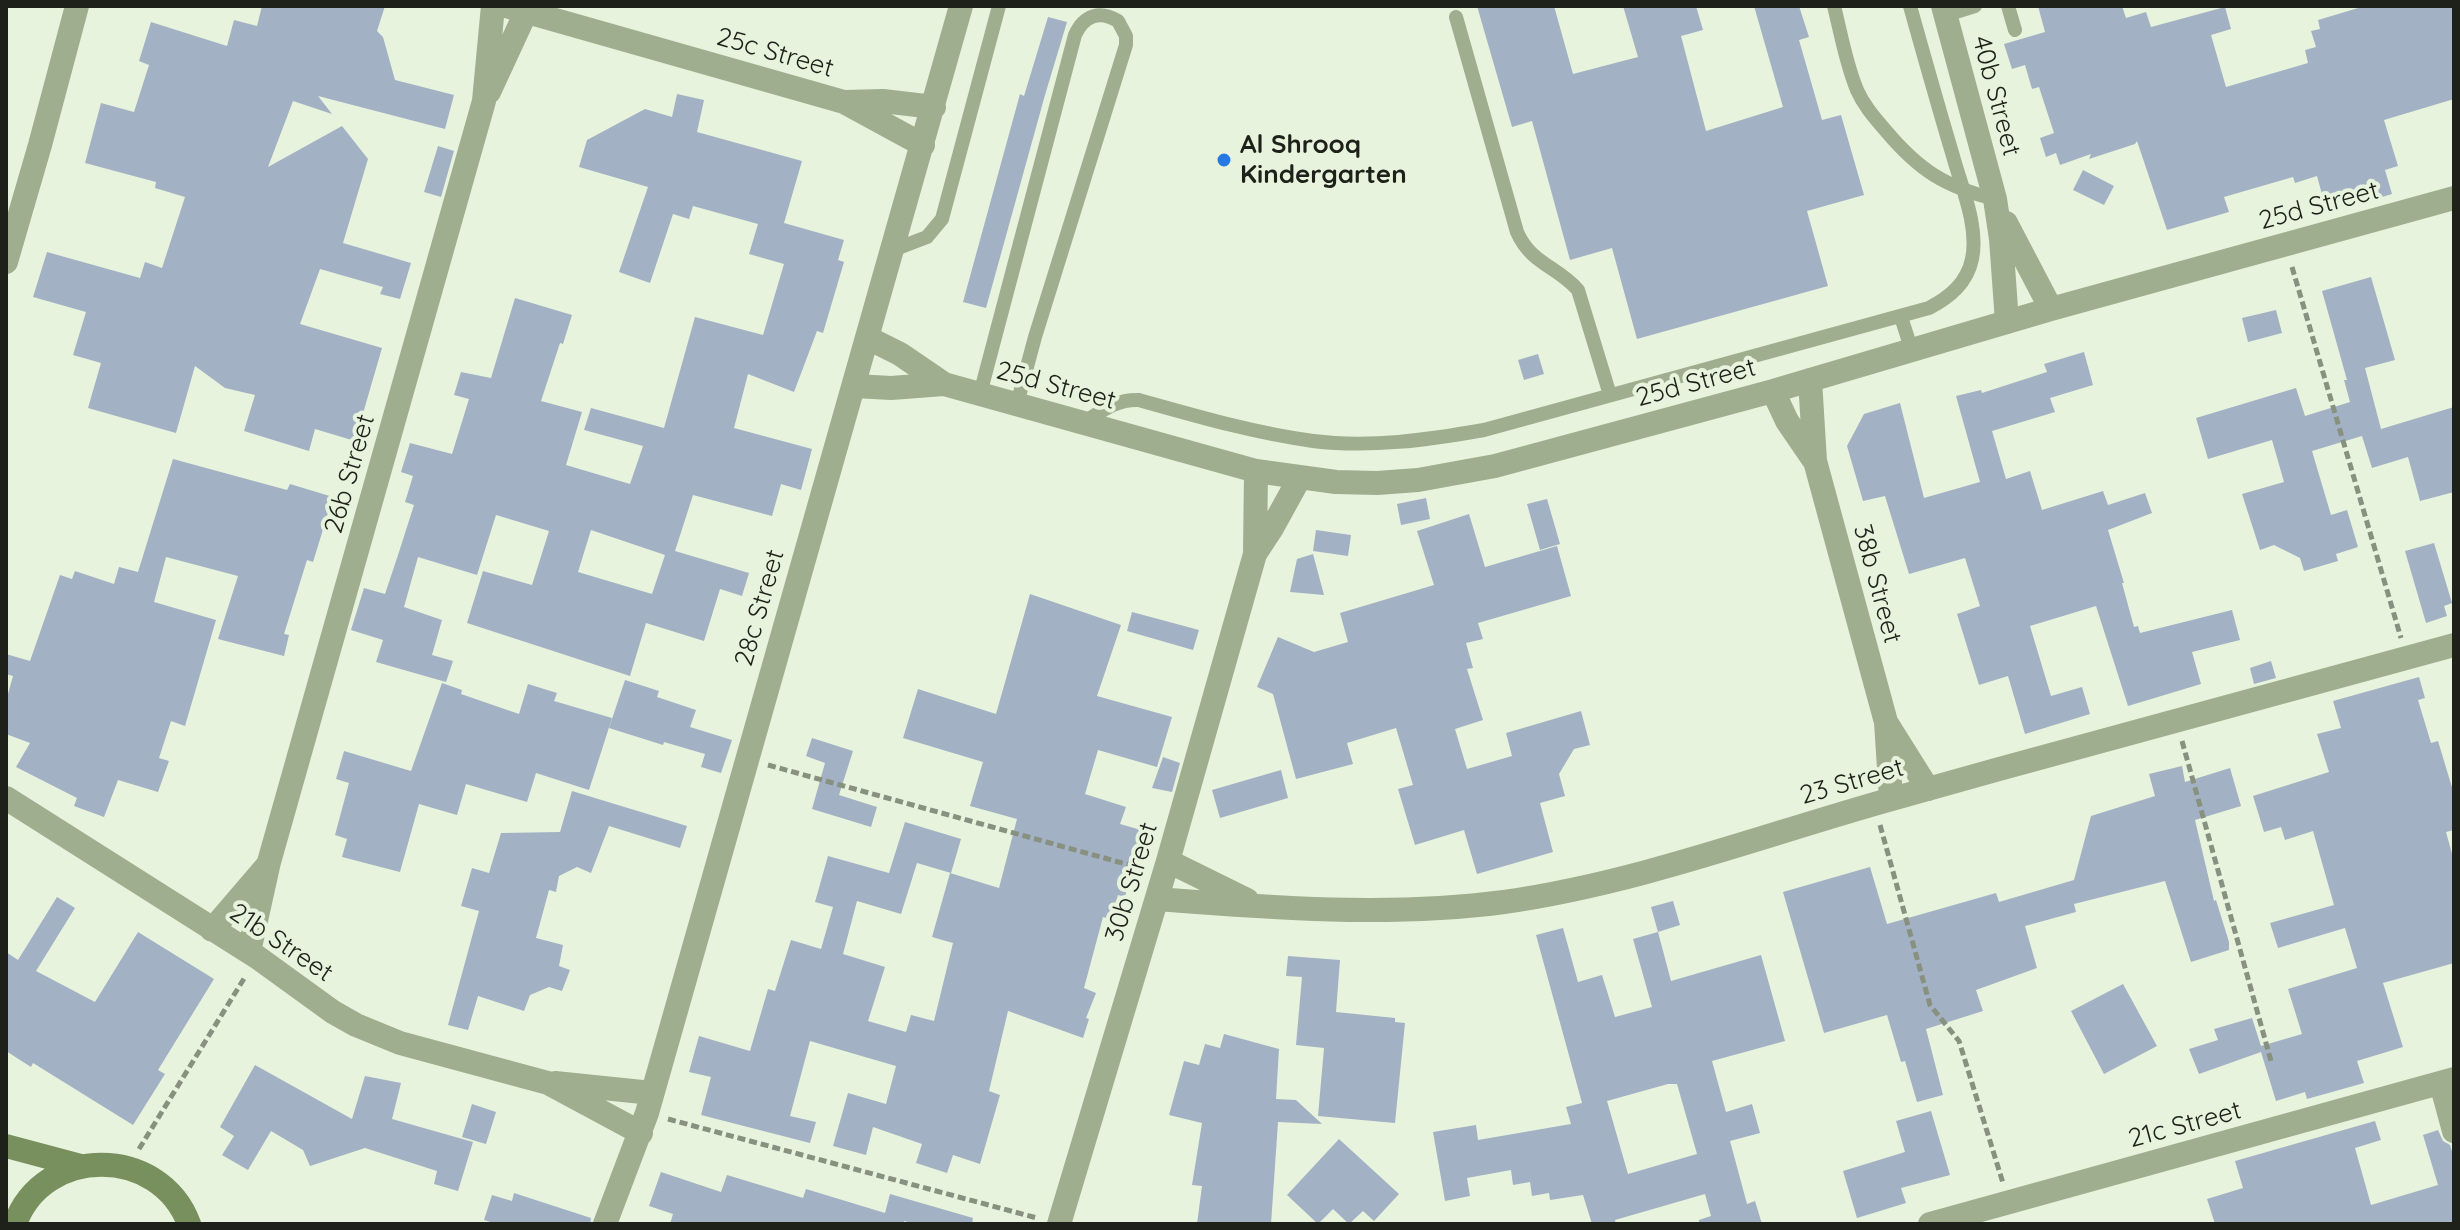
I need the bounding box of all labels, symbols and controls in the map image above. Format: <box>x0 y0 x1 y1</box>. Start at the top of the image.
street label: 25c Street <box>713 21 837 85</box>
street label: 40b Street <box>1965 33 2027 159</box>
place label: Al Shrooq Kindergarten <box>1240 129 1407 190</box>
marker: Al Shrooq Kindergarten <box>1215 151 1233 169</box>
street label: 25d Street <box>2256 175 2382 237</box>
street label: 25d Street <box>1633 352 1759 414</box>
street label: 25d Street <box>993 355 1119 417</box>
street label: 26b Street <box>318 411 382 537</box>
street label: 38b Street <box>1846 521 1908 647</box>
street label: 28c Street <box>728 546 792 670</box>
street label: 23 Street <box>1797 752 1907 812</box>
street label: 30b Street <box>1099 819 1165 945</box>
street label: 21b Street <box>223 897 339 989</box>
street label: 21c Street <box>2125 1095 2245 1155</box>

